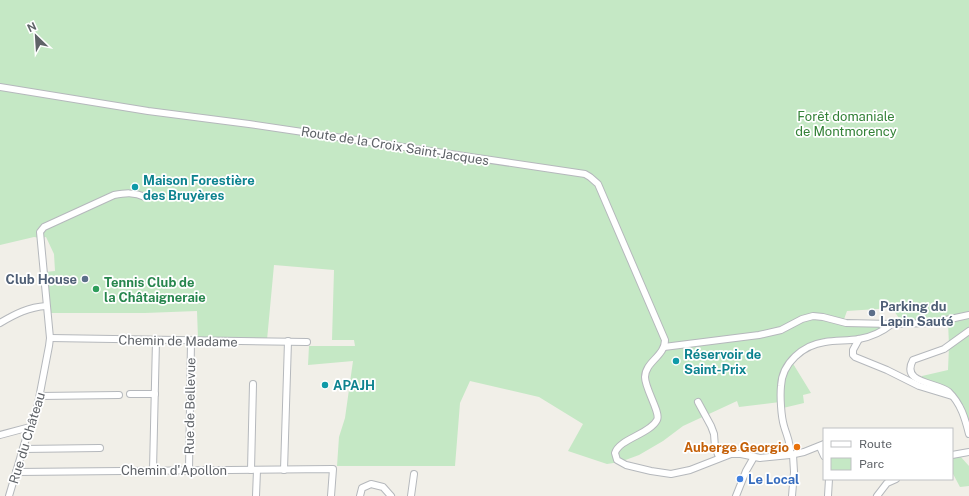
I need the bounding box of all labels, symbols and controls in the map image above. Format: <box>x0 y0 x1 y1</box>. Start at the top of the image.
north arrow <box>16 16 56 56</box>
text: N <box>25 20 38 34</box>
park label: Forêt domaniale de Montmorency <box>795 109 897 139</box>
street label: Route de la Croix Saint-Jacques <box>300 124 490 168</box>
place label: Maison Forestière des Bruyères <box>143 173 255 203</box>
marker: Maison Forestière des Bruyères <box>130 182 140 192</box>
place label: Club House <box>6 272 77 287</box>
marker: Club House <box>80 274 90 284</box>
place label: Tennis Club de la Châtaigneraie <box>104 275 206 305</box>
marker: Tennis Club de la Châtaigneraie <box>91 284 101 294</box>
place label: Parking du Lapin Sauté <box>880 299 954 329</box>
marker: Parking du Lapin Sauté <box>867 308 877 318</box>
street label: Chemin de Madame <box>118 332 238 350</box>
place label: Réservoir de Saint-Prix <box>684 347 761 377</box>
marker: Réservoir de Saint-Prix <box>671 356 681 366</box>
street label: Rue de Bellevue <box>182 357 198 455</box>
place label: APAJH <box>333 378 375 393</box>
marker: APAJH <box>320 380 330 390</box>
street label: Rue du Château <box>6 390 48 486</box>
legend <box>823 428 953 480</box>
text: Route <box>859 437 892 451</box>
place label: Auberge Georgio <box>684 440 789 455</box>
marker: Auberge Georgio <box>792 442 802 452</box>
text: Parc <box>859 457 884 471</box>
street label: Chemin d'Apollon <box>121 463 227 478</box>
place label: Le Local <box>748 472 799 487</box>
marker: Le Local <box>735 474 745 484</box>

